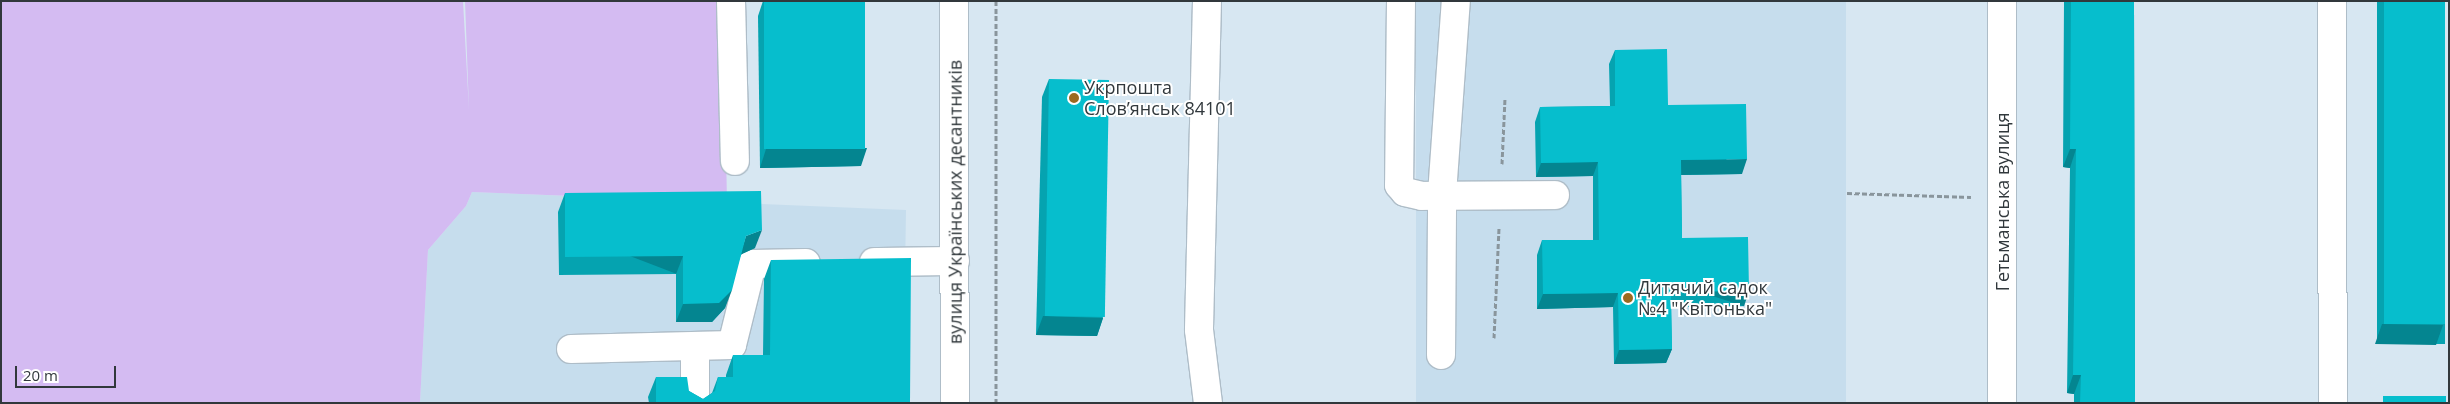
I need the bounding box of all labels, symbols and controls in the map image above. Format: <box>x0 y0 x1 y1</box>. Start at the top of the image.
street label: вулиця Українських десантників <box>944 60 966 344</box>
place label: Укрпошта Слов’янськ 84101 <box>1084 77 1236 120</box>
marker: Укрпошта Слов’янськ 84101 <box>1068 92 1080 104</box>
street label: Гетьманська вулиця <box>1991 113 2013 291</box>
place label: Дитячий садок №4 "Квітонька" <box>1638 277 1772 320</box>
marker: Дитячий садок №4 "Квітонька" <box>1622 292 1634 304</box>
scale bar <box>18 356 119 388</box>
text: 20 m <box>23 365 58 385</box>

